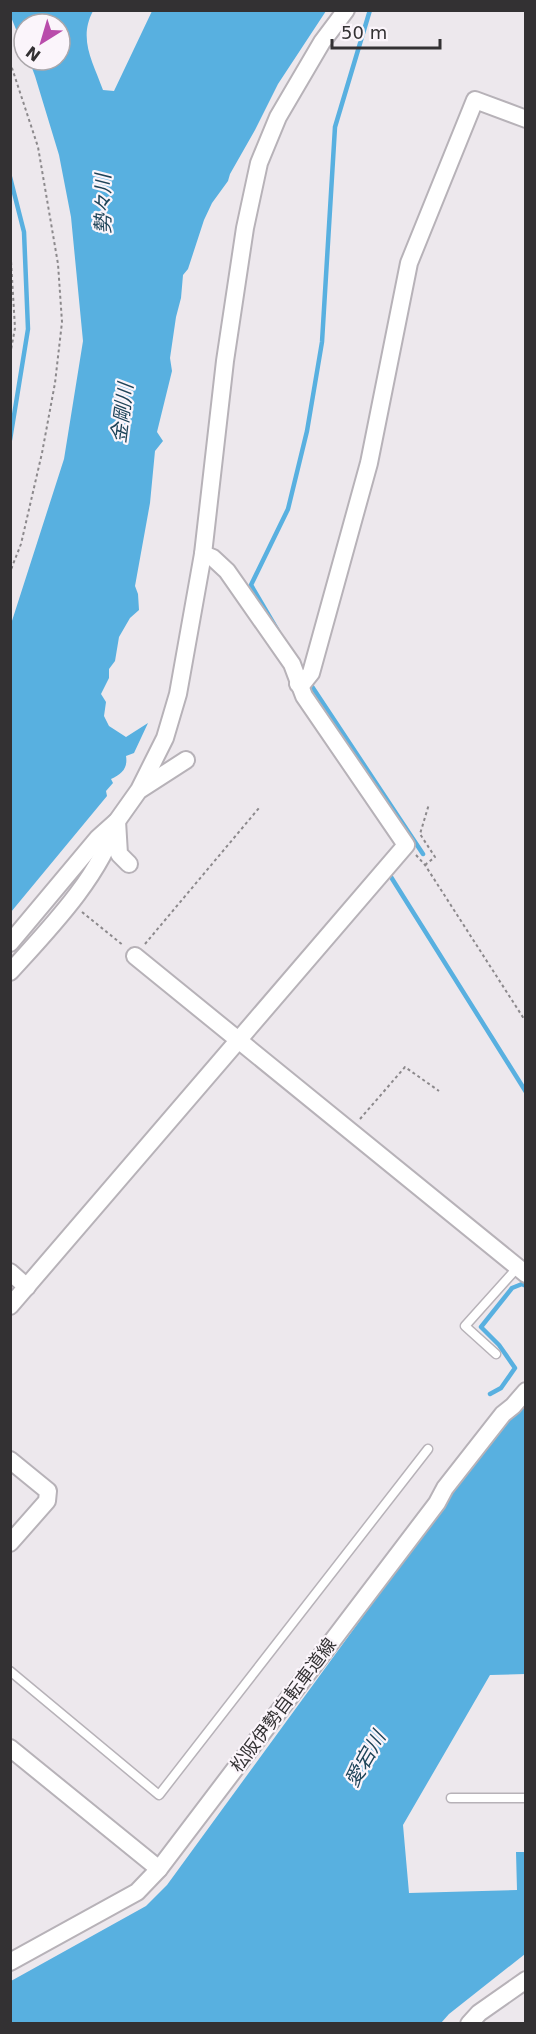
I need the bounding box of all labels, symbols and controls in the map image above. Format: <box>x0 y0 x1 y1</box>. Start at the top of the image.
north arrow <box>12 12 72 72</box>
scale bar <box>332 12 440 50</box>
text: 50 m <box>341 22 387 43</box>
text: N <box>22 42 44 65</box>
water label: 勢々川 <box>91 172 115 234</box>
water label: 金剛川 <box>106 380 138 444</box>
street label: 松阪伊勢自転車道線 <box>226 1634 340 1776</box>
water label: 愛宕川 <box>340 1725 391 1791</box>

